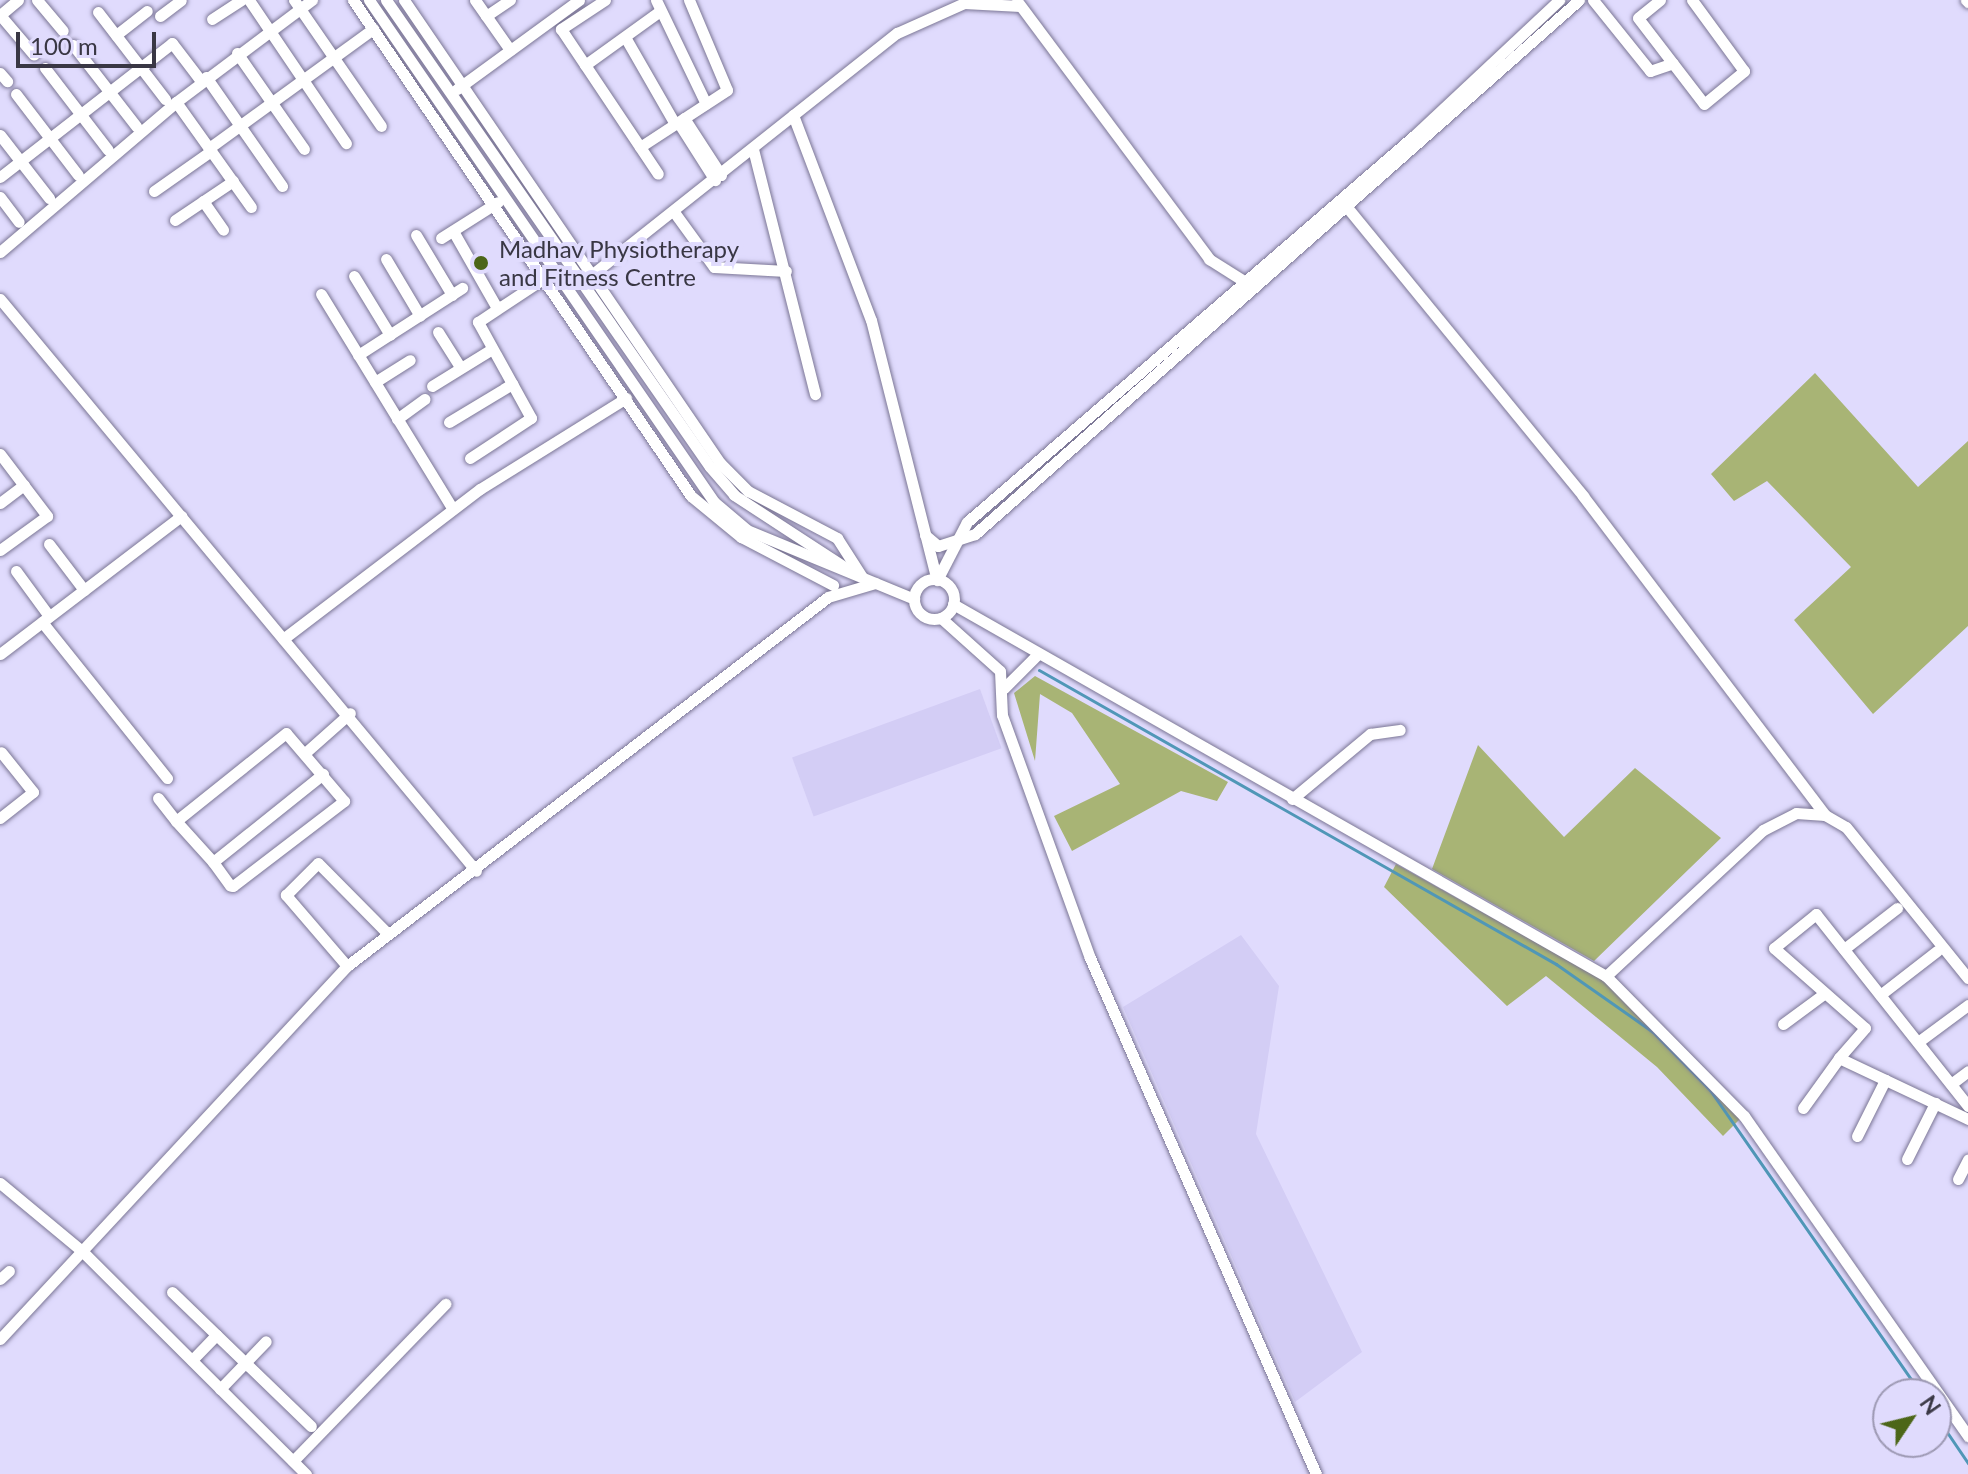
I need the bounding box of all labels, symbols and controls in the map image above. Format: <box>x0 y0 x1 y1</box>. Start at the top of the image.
scale bar <box>20 16 160 66</box>
text: 100 m <box>30 31 98 60</box>
place label: Madhav Physiotherapy and Fitness Centre <box>499 235 740 291</box>
marker: Madhav Physiotherapy and Fitness Centre <box>470 252 492 274</box>
north arrow <box>1872 1378 1952 1458</box>
text: N <box>1915 1390 1946 1420</box>

